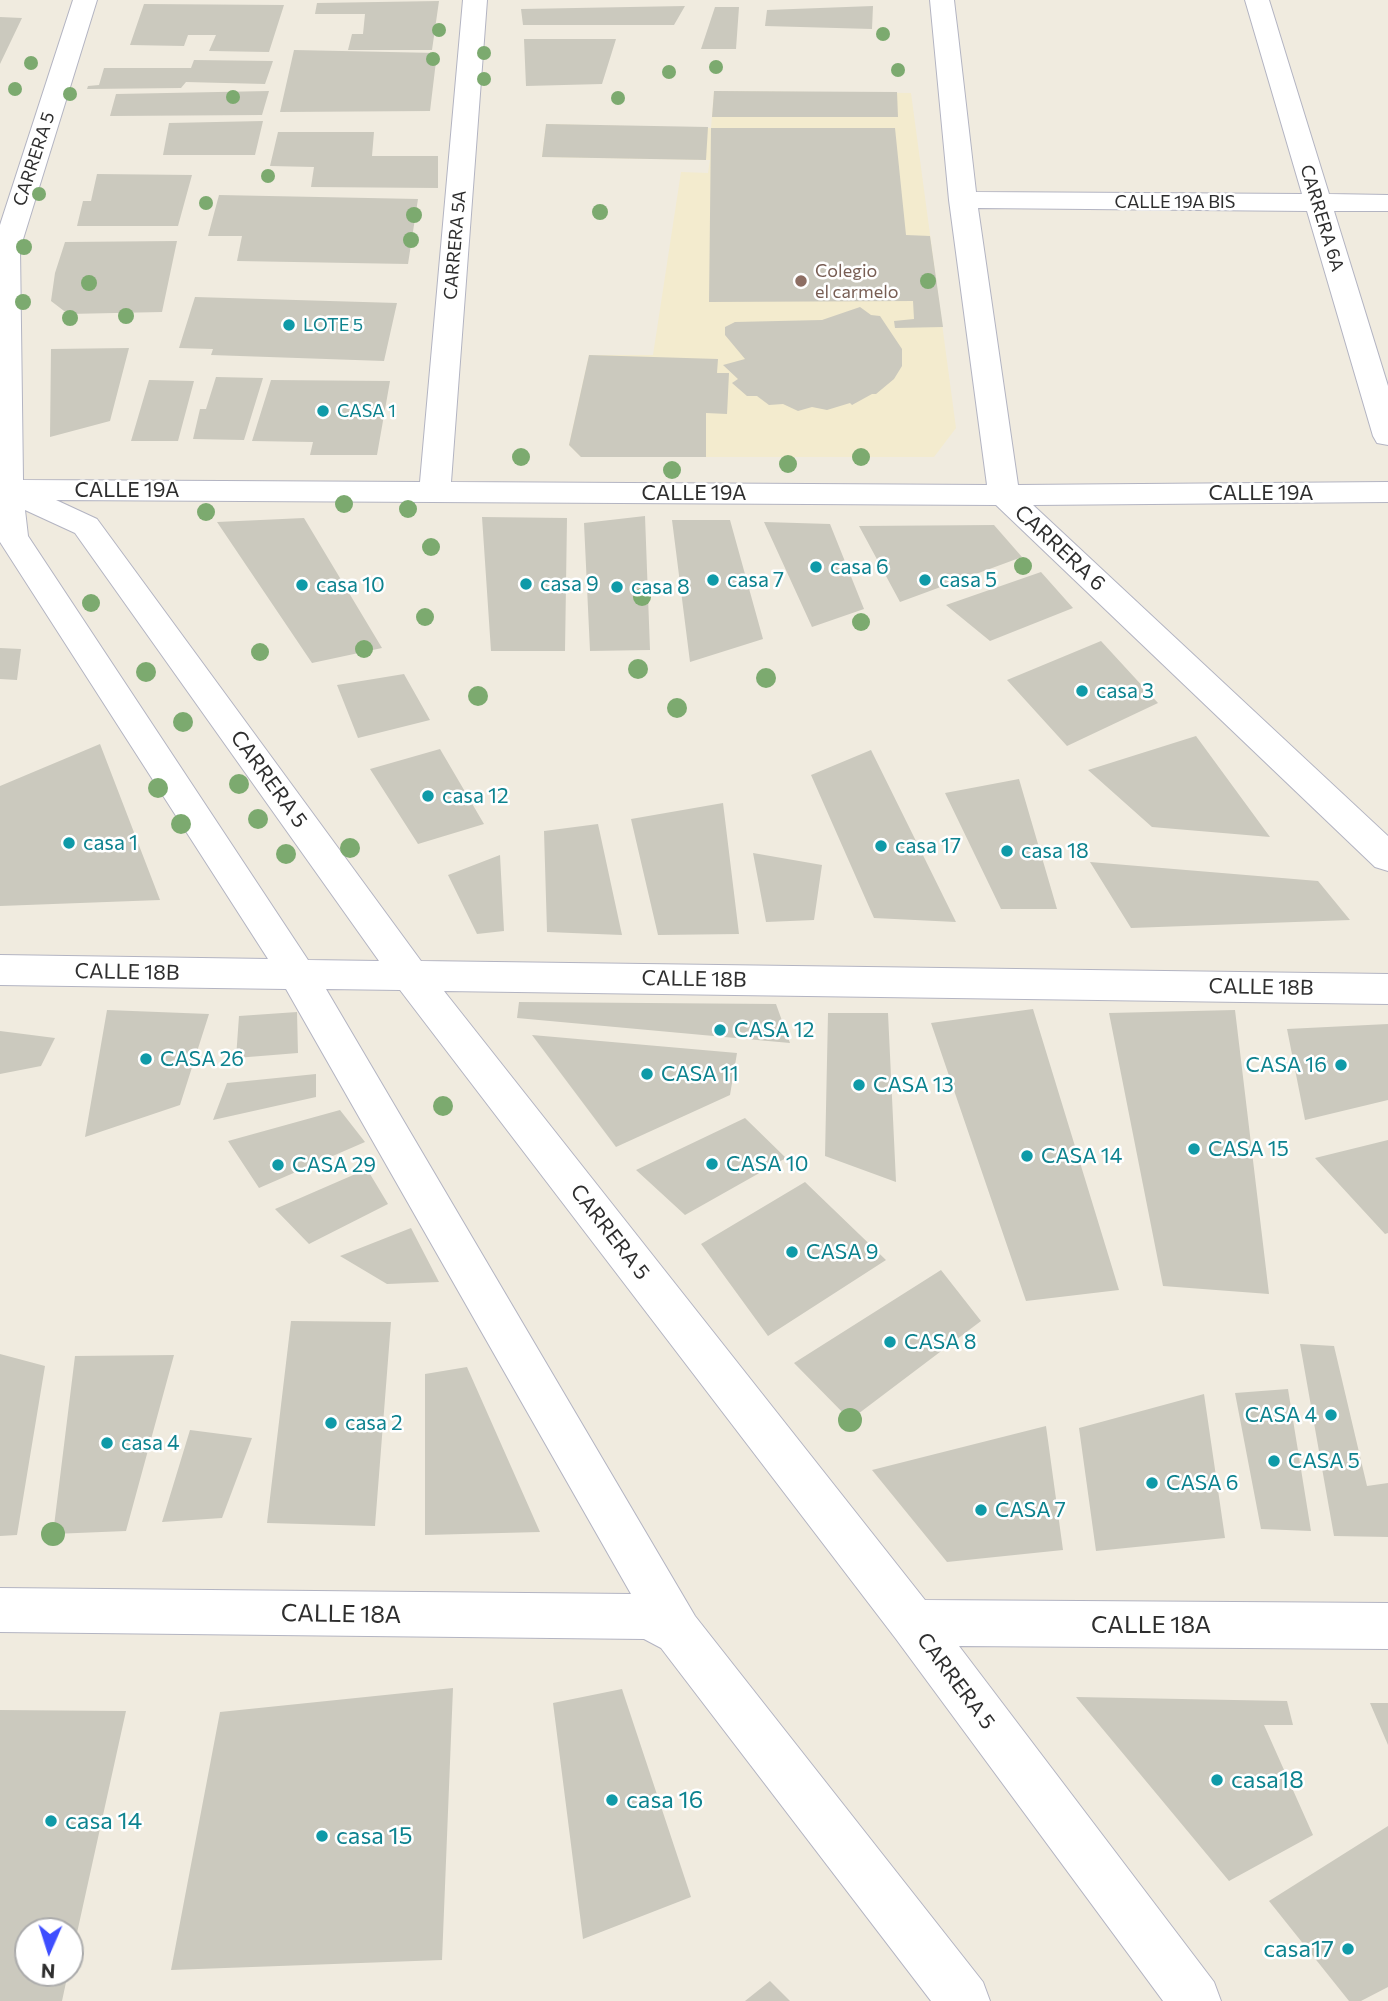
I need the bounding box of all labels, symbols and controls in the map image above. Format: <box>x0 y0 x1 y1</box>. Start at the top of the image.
street label: CARRERA 5 <box>9 109 59 209</box>
street label: CARRERA 6A <box>1296 162 1348 274</box>
street label: CARRERA 5A <box>439 189 471 301</box>
street label: CALLE 19A BIS <box>1115 191 1235 213</box>
place label: Colegio el carmelo <box>815 260 899 302</box>
marker: Colegio el carmelo <box>793 273 809 289</box>
place label: LOTE 5 <box>303 314 363 336</box>
marker: LOTE 5 <box>281 317 297 333</box>
place label: CASA 1 <box>337 400 396 422</box>
marker: CASA 1 <box>315 403 331 419</box>
street label: CALLE 19A <box>74 477 180 503</box>
street label: CALLE 19A <box>641 480 747 506</box>
street label: CALLE 19A <box>1208 480 1314 506</box>
street label: CARRERA 6 <box>1009 500 1111 596</box>
place label: casa 6 <box>830 554 889 580</box>
marker: casa 6 <box>808 559 824 575</box>
place label: casa 7 <box>727 567 784 593</box>
place label: casa 5 <box>939 567 997 593</box>
place label: casa 9 <box>540 571 599 597</box>
place label: casa 10 <box>316 572 385 598</box>
marker: casa 7 <box>705 572 721 588</box>
marker: casa 5 <box>917 572 933 588</box>
place label: casa 8 <box>631 574 690 600</box>
marker: casa 9 <box>518 576 534 592</box>
marker: casa 10 <box>294 577 310 593</box>
marker: casa 8 <box>609 579 625 595</box>
place label: casa 3 <box>1096 678 1154 704</box>
marker: casa 3 <box>1074 683 1090 699</box>
street label: CARRERA 5 <box>225 725 313 833</box>
place label: casa 12 <box>442 783 509 809</box>
marker: casa 12 <box>420 788 436 804</box>
place label: casa 1 <box>83 830 138 856</box>
place label: casa 17 <box>895 833 961 859</box>
marker: casa 1 <box>61 835 77 851</box>
marker: casa 17 <box>873 838 889 854</box>
place label: casa 18 <box>1021 838 1089 864</box>
marker: casa 18 <box>999 843 1015 859</box>
street label: CALLE 18B <box>74 958 180 986</box>
street label: CALLE 18B <box>641 965 747 993</box>
street label: CALLE 18B <box>1208 973 1314 1001</box>
place label: CASA 12 <box>734 1017 814 1043</box>
marker: CASA 12 <box>712 1022 728 1038</box>
place label: CASA 26 <box>160 1046 244 1072</box>
marker: CASA 26 <box>138 1051 154 1067</box>
place label: CASA 16 <box>1246 1052 1327 1078</box>
marker: CASA 16 <box>1333 1057 1349 1073</box>
place label: CASA 11 <box>661 1061 739 1087</box>
marker: CASA 11 <box>639 1066 655 1082</box>
place label: CASA 13 <box>873 1072 954 1098</box>
marker: CASA 13 <box>851 1077 867 1093</box>
place label: CASA 15 <box>1208 1136 1289 1162</box>
marker: CASA 15 <box>1186 1141 1202 1157</box>
place label: CASA 14 <box>1041 1143 1122 1169</box>
marker: CASA 14 <box>1019 1148 1035 1164</box>
place label: CASA 10 <box>726 1151 808 1177</box>
place label: CASA 29 <box>292 1152 376 1178</box>
marker: CASA 10 <box>704 1156 720 1172</box>
marker: CASA 29 <box>270 1157 286 1173</box>
street label: CARRERA 5 <box>565 1179 655 1285</box>
place label: CASA 9 <box>806 1239 878 1265</box>
marker: CASA 9 <box>784 1244 800 1260</box>
place label: CASA 8 <box>904 1329 976 1355</box>
marker: CASA 8 <box>882 1334 898 1350</box>
place label: CASA 4 <box>1245 1402 1317 1428</box>
marker: CASA 4 <box>1323 1407 1339 1423</box>
place label: casa 2 <box>345 1410 403 1436</box>
marker: casa 2 <box>323 1415 339 1431</box>
place label: casa 4 <box>121 1430 180 1456</box>
marker: casa 4 <box>99 1435 115 1451</box>
place label: CASA 5 <box>1288 1448 1360 1474</box>
marker: CASA 5 <box>1266 1453 1282 1469</box>
place label: CASA 6 <box>1166 1470 1238 1496</box>
marker: CASA 6 <box>1144 1475 1160 1491</box>
place label: CASA 7 <box>995 1497 1066 1523</box>
marker: CASA 7 <box>973 1502 989 1518</box>
street label: CALLE 18A <box>281 1599 401 1629</box>
street label: CALLE 18A <box>1091 1611 1211 1639</box>
street label: CARRERA 5 <box>912 1628 1000 1734</box>
place label: casa18 <box>1231 1766 1304 1794</box>
marker: casa18 <box>1209 1772 1225 1788</box>
place label: casa 16 <box>626 1786 703 1814</box>
marker: casa 16 <box>604 1792 620 1808</box>
place label: casa 14 <box>65 1807 142 1835</box>
marker: casa 14 <box>43 1813 59 1829</box>
place label: casa 15 <box>336 1822 413 1850</box>
marker: casa 15 <box>314 1828 330 1844</box>
north arrow <box>14 1917 84 1987</box>
place label: casa17 <box>1263 1935 1334 1963</box>
marker: casa17 <box>1340 1941 1356 1957</box>
text: N <box>40 1960 56 1983</box>

